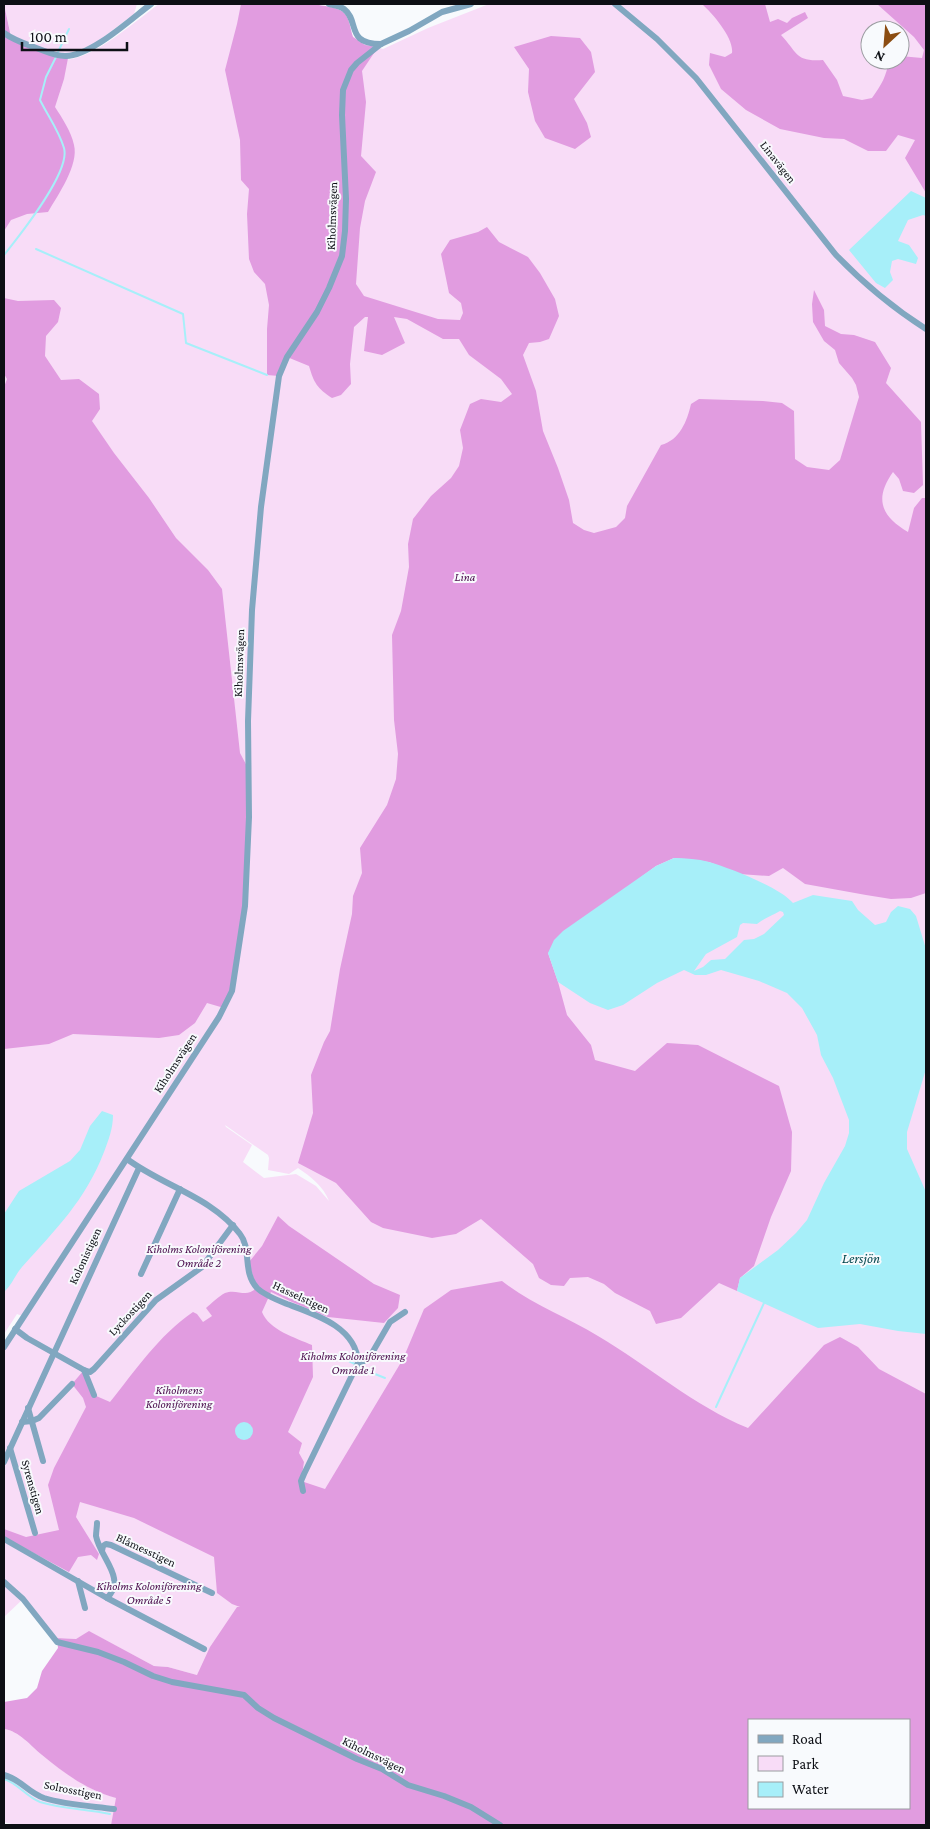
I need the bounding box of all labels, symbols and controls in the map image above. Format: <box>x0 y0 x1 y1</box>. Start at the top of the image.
scale bar <box>22 20 128 52</box>
north arrow <box>860 20 910 70</box>
text: 100 m <box>30 29 67 45</box>
text: N <box>871 47 887 66</box>
street label: Linavägen <box>757 138 799 186</box>
street label: Kiholmsvägen <box>324 181 340 250</box>
park label: Lina <box>455 570 476 584</box>
street label: Kiholmsvägen <box>231 628 247 697</box>
street label: Kiholmsvägen <box>151 1030 200 1095</box>
street label: Kolonistigen <box>66 1225 104 1286</box>
park label: Kiholms Koloniförening Område 2 <box>146 1242 252 1270</box>
water label: Lersjön <box>842 1250 880 1267</box>
street label: Hasselstigen <box>271 1278 332 1316</box>
street label: Lyckostigen <box>105 1287 155 1339</box>
park label: Kiholms Koloniförening Område 1 <box>300 1349 406 1377</box>
park label: Kiholmens Koloniförening <box>146 1383 213 1411</box>
street label: Syrenstigen <box>19 1458 48 1516</box>
street label: Blåmesstigen <box>114 1530 179 1570</box>
park label: Kiholms Koloniförening Område 5 <box>96 1579 202 1607</box>
legend <box>748 1719 910 1809</box>
text: Road <box>792 1731 823 1747</box>
street label: Kiholmsvägen <box>340 1734 408 1777</box>
text: Park <box>792 1756 819 1772</box>
street label: Solrosstigen <box>43 1778 104 1803</box>
text: Water <box>792 1781 829 1797</box>

